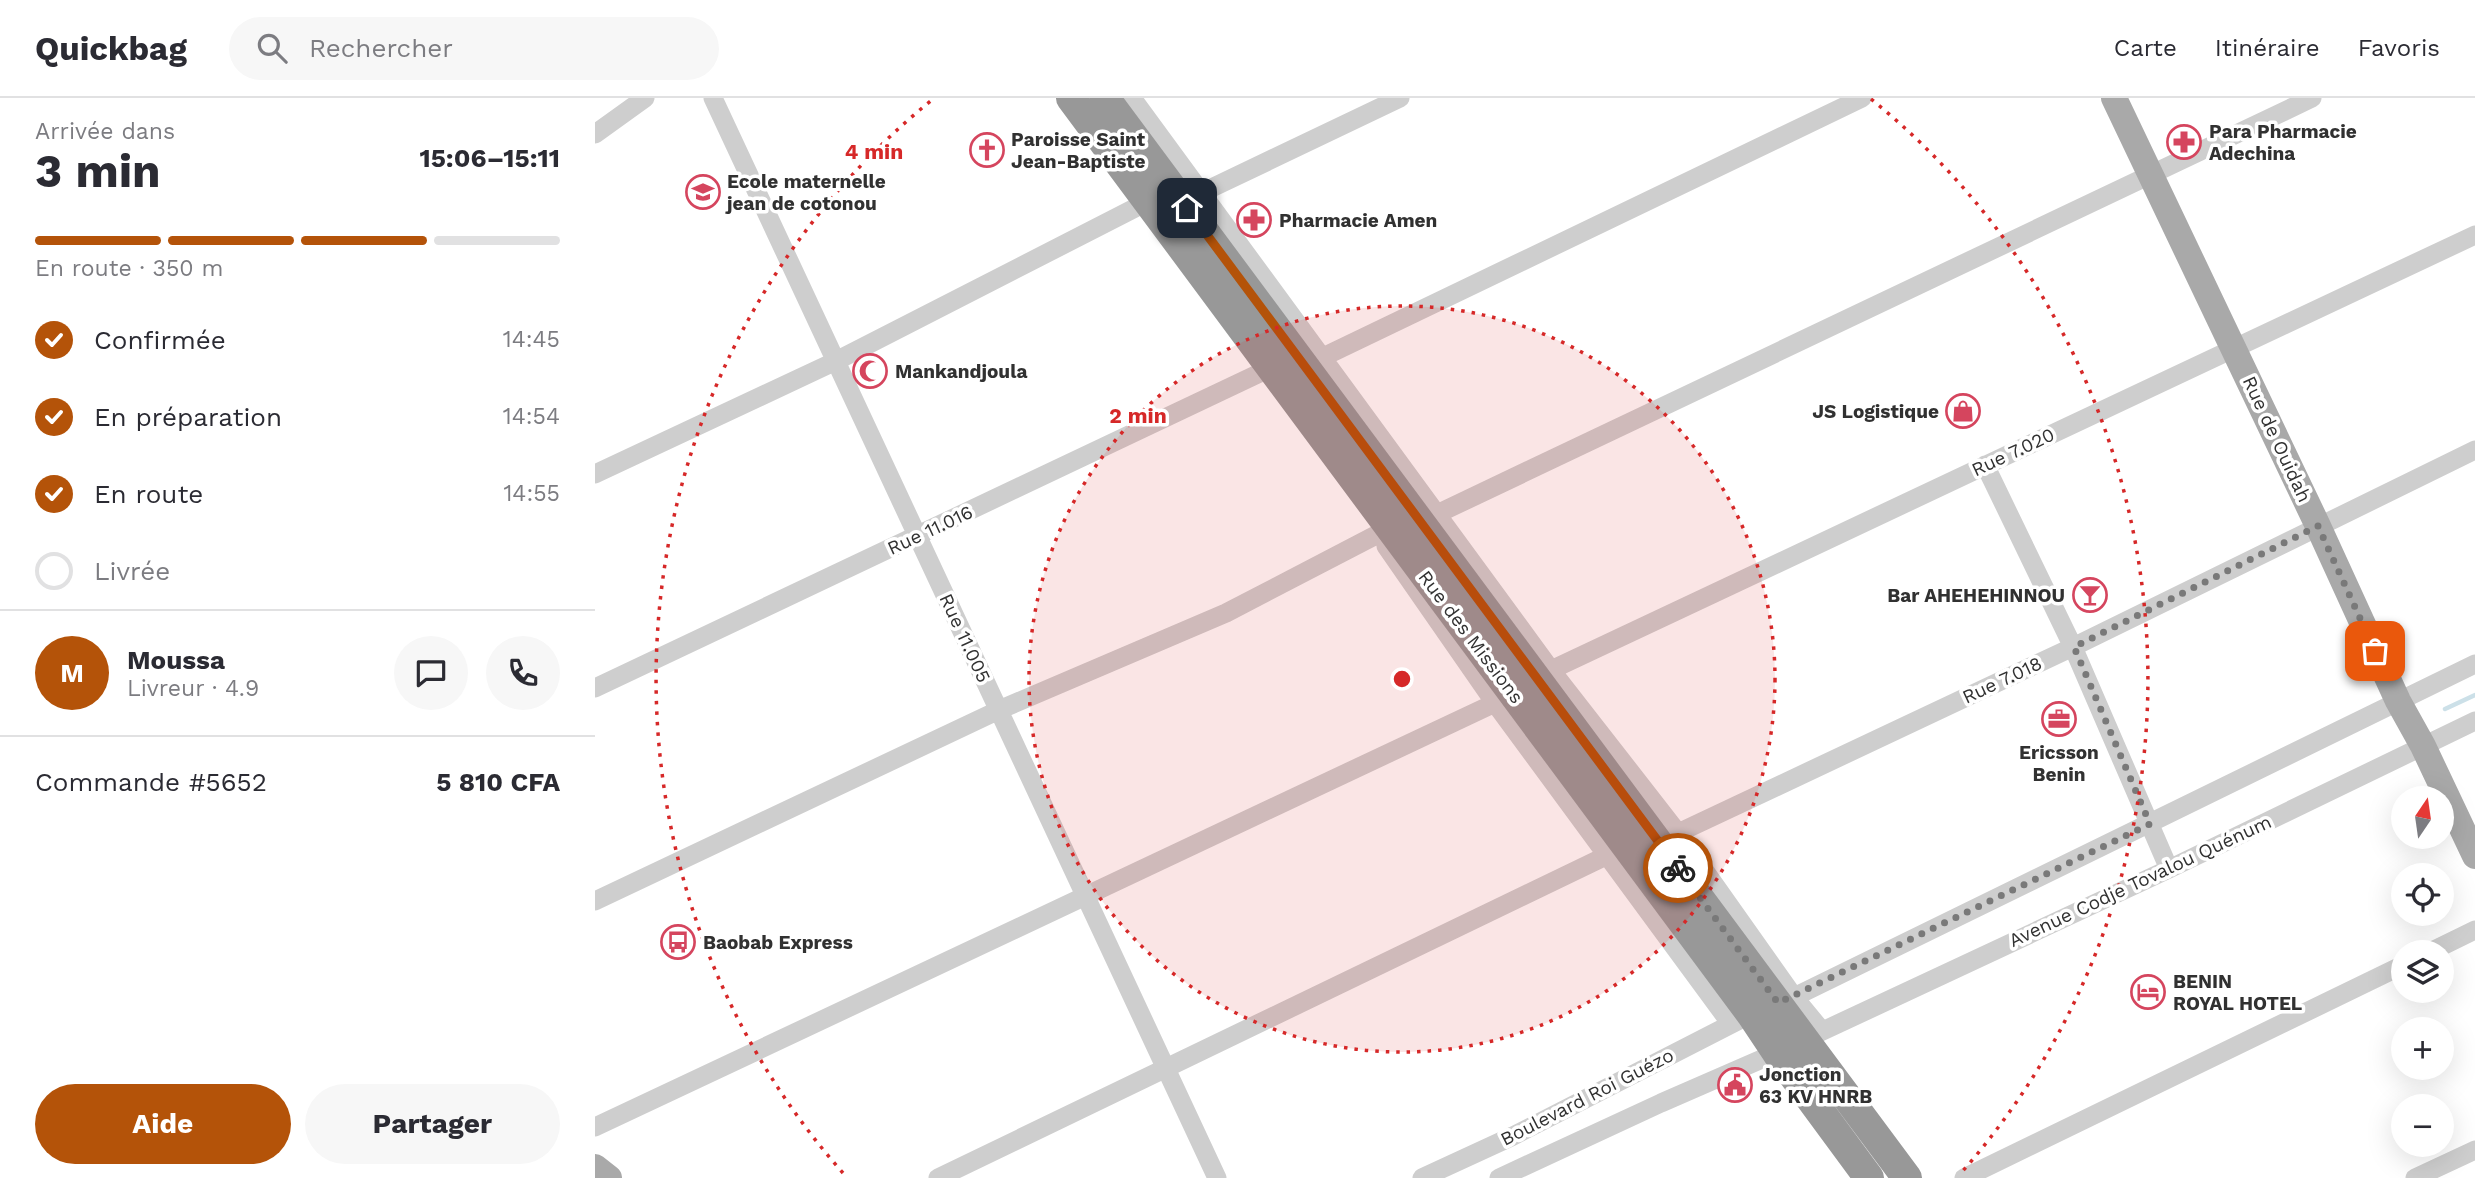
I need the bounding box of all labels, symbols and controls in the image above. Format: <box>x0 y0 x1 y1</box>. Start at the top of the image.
search box <box>229 17 719 80</box>
text: Quickbag <box>35 29 187 68</box>
icon: search <box>253 29 291 67</box>
text: Rechercher <box>309 33 453 63</box>
text: Carte <box>2114 34 2177 62</box>
text: Itinéraire <box>2215 34 2320 62</box>
text: Favoris <box>2358 34 2440 62</box>
text: Arrivée dans <box>35 118 175 145</box>
place label: Para Pharmacie Adechina <box>2209 120 2357 165</box>
pharmacy icon: Para Pharmacie Adechina <box>2165 123 2203 161</box>
place label: Paroisse Saint Jean-Baptiste <box>1011 128 1146 173</box>
church icon: Paroisse Saint Jean-Baptiste <box>968 131 1006 169</box>
text: 4 min <box>845 139 903 164</box>
text: 15:06–15:11 <box>419 143 560 173</box>
text: 3 min <box>35 144 161 198</box>
place label: Ecole maternelle jean de cotonou <box>725 170 886 215</box>
school or university icon: Ecole maternelle jean de cotonou <box>684 173 722 211</box>
pin <box>1157 178 1217 238</box>
icon: home <box>1168 189 1206 227</box>
pharmacy icon: Pharmacie Amen <box>1235 201 1273 239</box>
place label: Pharmacie Amen <box>1279 209 1437 232</box>
text: En route · 350 m <box>35 255 223 282</box>
icon: check <box>35 321 73 359</box>
text: Confirmée <box>94 325 226 355</box>
text: 14:45 <box>503 326 560 353</box>
mosque icon: Mankandjoula <box>851 352 889 390</box>
place label: Mankandjoula <box>895 360 1028 383</box>
street label: Rue de Ouidah <box>2238 372 2316 506</box>
shop icon: JS Logistique <box>1944 392 1982 430</box>
icon: check <box>35 398 73 436</box>
place label: JS Logistique <box>1812 400 1939 423</box>
text: En préparation <box>94 402 282 432</box>
text: 14:54 <box>503 403 560 430</box>
text: 2 min <box>1109 403 1167 428</box>
street label: Rue 7.020 <box>1968 423 2058 481</box>
icon: check <box>35 475 73 513</box>
text: En route <box>94 479 203 509</box>
text: 14:55 <box>503 480 560 507</box>
street label: Rue 11.016 <box>884 500 976 560</box>
text: Livrée <box>94 556 170 586</box>
street label: Rue des Missions <box>1414 566 1528 708</box>
bar icon: Bar AHEHEHINNOU <box>2071 576 2109 614</box>
place label: Bar AHEHEHINNOU <box>1887 584 2065 607</box>
street label: Rue 11.005 <box>934 590 996 686</box>
pin <box>2345 621 2405 681</box>
icon: bag <box>2356 632 2394 670</box>
button: chat <box>394 636 468 710</box>
button: phone <box>486 636 560 710</box>
text: Moussa <box>127 645 225 675</box>
street label: Rue 7.018 <box>1959 652 2045 708</box>
text: M <box>60 658 84 688</box>
centre of rings <box>1390 667 1414 691</box>
text: Livreur · 4.9 <box>127 675 259 702</box>
office icon: Ericsson Benin <box>2040 700 2078 738</box>
place label: Ericsson Benin <box>2019 741 2099 786</box>
text: Commande #5652 <box>35 767 267 797</box>
text: 5 810 CFA <box>436 767 560 797</box>
north arrow <box>2391 786 2453 849</box>
map controls <box>2391 786 2454 1157</box>
street label: Avenue Codje Tovalou Quénum <box>2005 810 2275 952</box>
courier <box>1643 833 1713 903</box>
icon: bike <box>1659 849 1697 887</box>
button: locate <box>2391 863 2454 926</box>
bus stop icon: Baobab Express <box>659 923 697 961</box>
place label: Baobab Express <box>703 931 853 954</box>
button: layers <box>2391 940 2454 1003</box>
place label: BENIN ROYAL HOTEL <box>2173 970 2302 1015</box>
hotel icon: BENIN ROYAL HOTEL <box>2129 973 2167 1011</box>
button: + <box>2391 1017 2454 1080</box>
street label: Boulevard Roi Guézo <box>1497 1043 1677 1151</box>
place label: Jonction 63 KV HNRB <box>1759 1063 1872 1108</box>
public building icon: Jonction 63 KV HNRB <box>1716 1066 1754 1104</box>
button: Aide <box>35 1084 291 1164</box>
button: Partager <box>305 1084 560 1164</box>
button: − <box>2391 1094 2454 1157</box>

